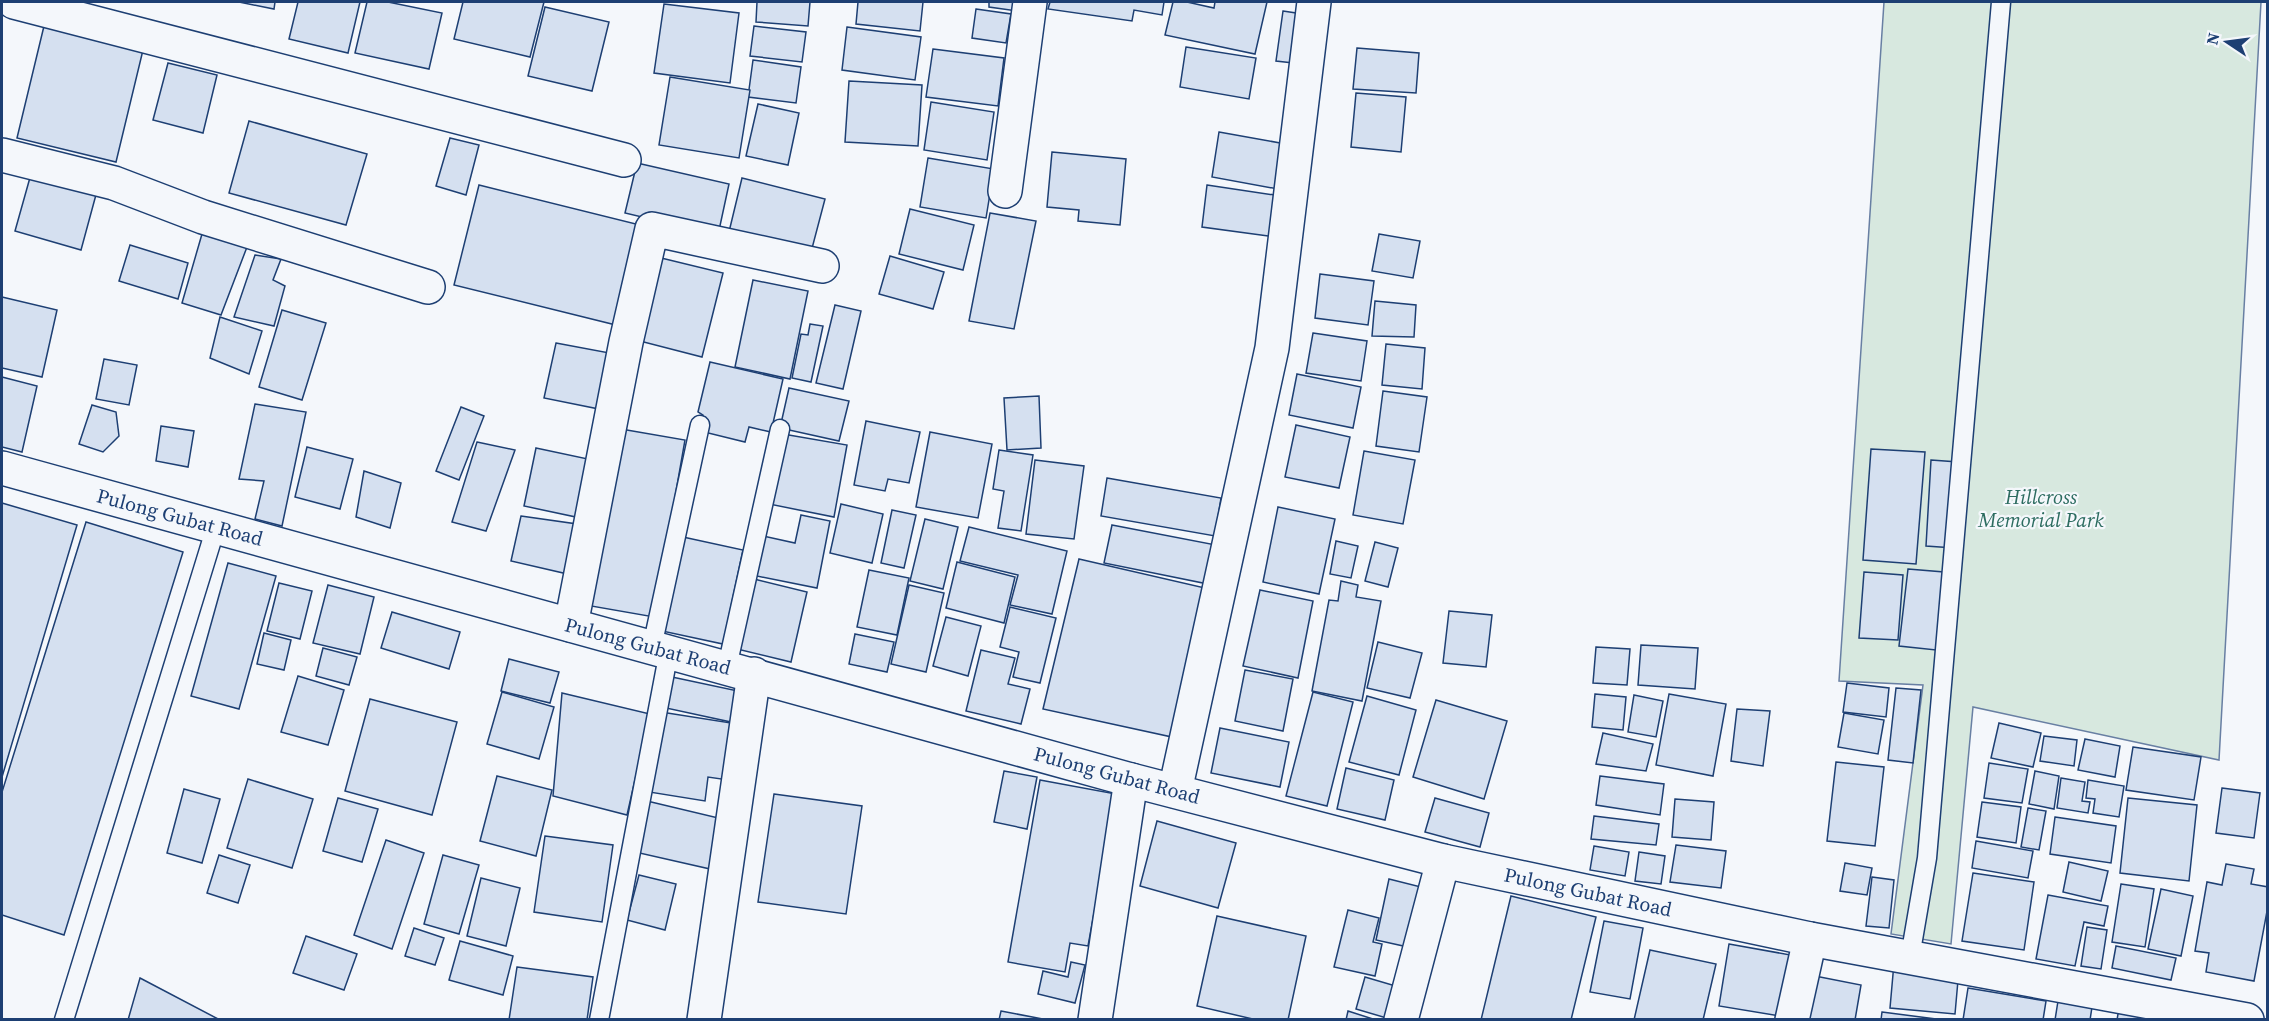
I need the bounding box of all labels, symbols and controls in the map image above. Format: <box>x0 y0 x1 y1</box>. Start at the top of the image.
north arrow <box>2197 12 2257 72</box>
text: N <box>2200 30 2224 47</box>
street label: Pulong Gubat Road <box>94 481 267 553</box>
park label: Hillcross Memorial Park <box>1977 483 2104 534</box>
street label: Pulong Gubat Road <box>562 610 735 682</box>
street label: Pulong Gubat Road <box>1031 739 1204 811</box>
street label: Pulong Gubat Road <box>1501 861 1675 924</box>

